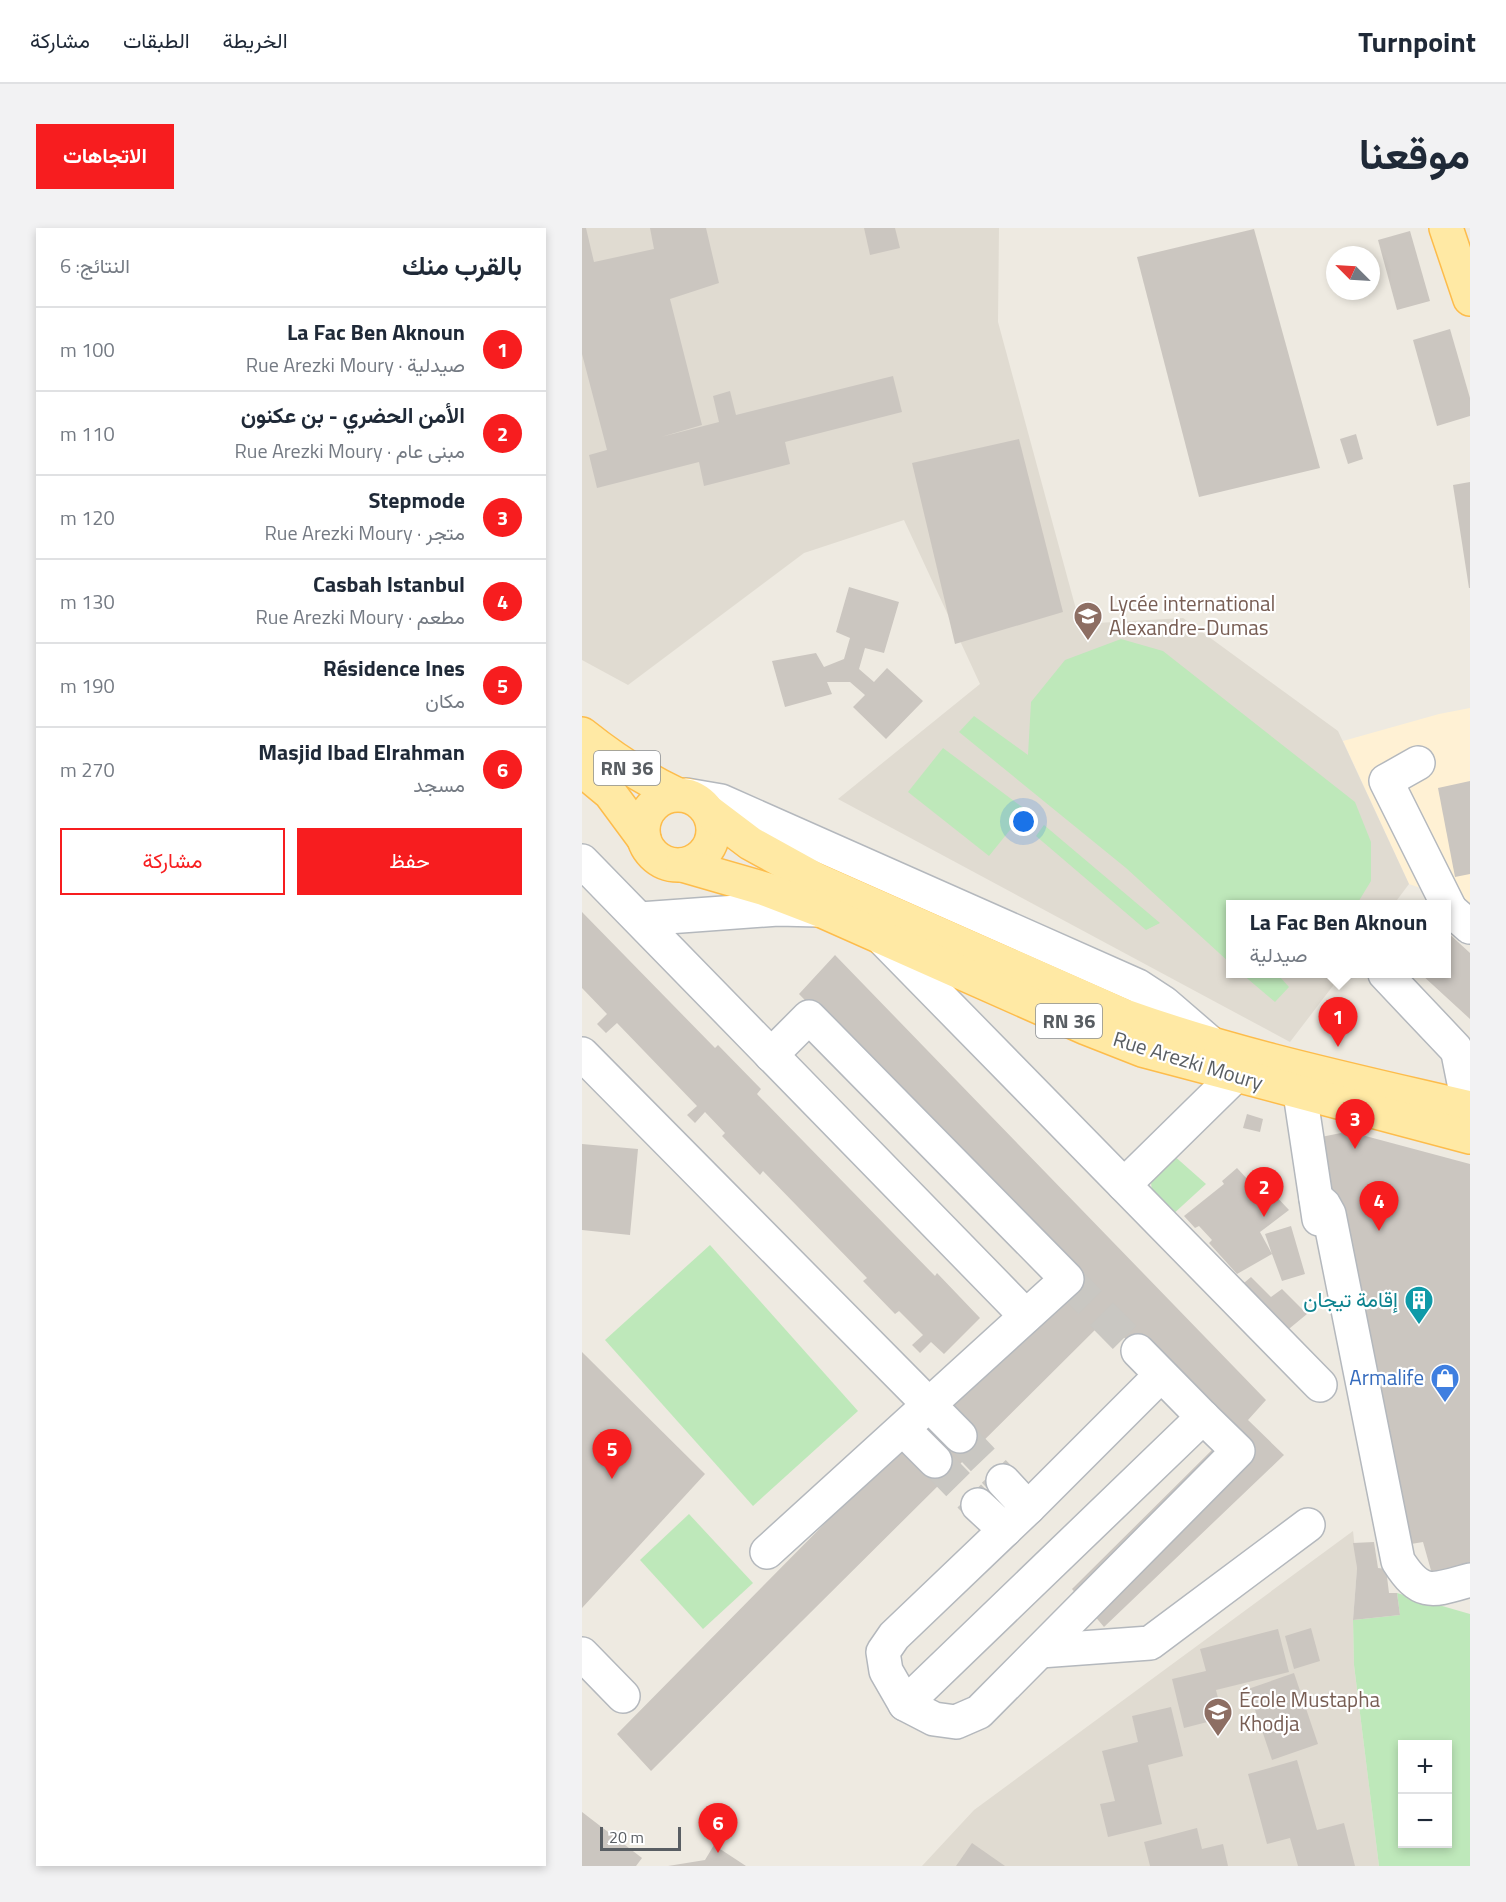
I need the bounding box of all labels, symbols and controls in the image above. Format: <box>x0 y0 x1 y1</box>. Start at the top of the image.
text: Turnpoint <box>1358 20 1476 63</box>
text: مشاركة <box>30 24 90 56</box>
text: الطبقات <box>123 24 190 56</box>
text: الخريطة <box>223 24 288 56</box>
text: موقعنا <box>1359 121 1470 185</box>
button: الاتجاهات <box>36 124 174 189</box>
text: بالقرب منك <box>402 246 522 285</box>
north arrow <box>1326 246 1380 300</box>
text: النتائج: 6 <box>60 250 130 281</box>
text: La Fac Ben Aknoun <box>287 315 465 349</box>
text: 100 m <box>60 334 115 365</box>
text: 1 <box>497 334 508 365</box>
text: صيدلية · Rue Arezki Moury <box>246 349 465 380</box>
text: الأمن الحضري - بن عكنون <box>241 398 465 432</box>
text: 110 m <box>60 418 115 449</box>
text: 2 <box>497 418 508 449</box>
text: مبنى عام · Rue Arezki Moury <box>235 435 465 466</box>
text: Stepmode <box>368 483 465 517</box>
text: 120 m <box>60 502 115 533</box>
text: 3 <box>497 502 508 533</box>
text: متجر · Rue Arezki Moury <box>265 517 465 548</box>
text: Casbah Istanbul <box>313 567 465 601</box>
text: 130 m <box>60 586 115 617</box>
text: 4 <box>497 586 508 617</box>
place label: Lycée international Alexandre-Dumas <box>1109 587 1275 643</box>
school or university icon: Lycée international Alexandre-Dumas <box>1072 600 1104 642</box>
text: مطعم · Rue Arezki Moury <box>256 601 465 632</box>
text: Résidence Ines <box>323 651 465 685</box>
text: 190 m <box>60 670 115 701</box>
text: 5 <box>497 670 508 701</box>
text: مكان <box>425 685 465 716</box>
text: Masjid Ibad Elrahman <box>258 735 465 769</box>
road number: RN 36 <box>594 751 660 785</box>
text: 270 m <box>60 754 115 785</box>
text: 6 <box>497 754 508 785</box>
text: مسجد <box>413 769 465 800</box>
your location <box>1009 807 1038 836</box>
button: مشاركة <box>60 828 285 895</box>
button: حفظ <box>297 828 522 895</box>
popup <box>1226 900 1451 978</box>
text: La Fac Ben Aknoun <box>1249 905 1428 939</box>
text: صيدلية <box>1249 939 1307 970</box>
pin: 1 <box>1318 998 1358 1047</box>
road number: RN 36 <box>1036 1004 1102 1038</box>
street label: Rue Arezki Moury <box>1109 1022 1267 1098</box>
pin: 3 <box>1336 1100 1374 1149</box>
pin: 2 <box>1244 1168 1284 1217</box>
pin: 4 <box>1360 1182 1398 1231</box>
place label: إقامة تيجان <box>1303 1283 1398 1315</box>
building icon: إقامة تيجان <box>1403 1284 1435 1326</box>
place label: Armalife <box>1349 1361 1424 1393</box>
shop icon: Armalife <box>1429 1362 1461 1404</box>
pin: 5 <box>592 1430 632 1479</box>
place label: École Mustapha Khodja <box>1239 1683 1380 1739</box>
school or university icon: École Mustapha Khodja <box>1202 1696 1234 1738</box>
map controls <box>1398 1740 1452 1848</box>
button: + <box>1398 1740 1452 1794</box>
button: − <box>1398 1794 1452 1848</box>
pin: 6 <box>698 1804 738 1853</box>
scale bar <box>600 1824 681 1852</box>
text: 20 m <box>609 1825 644 1849</box>

